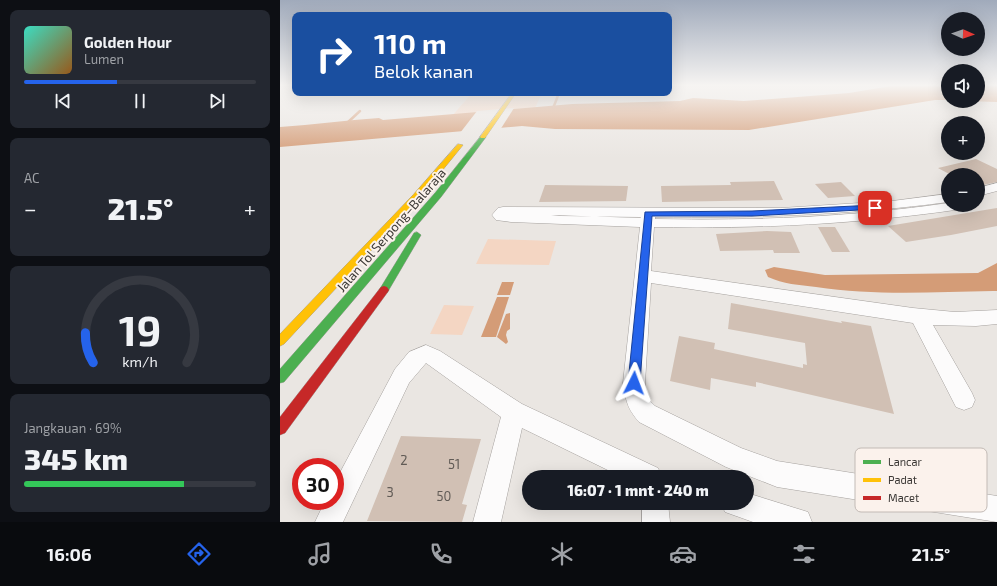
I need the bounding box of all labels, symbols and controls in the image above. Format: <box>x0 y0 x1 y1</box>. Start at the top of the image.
north arrow <box>941 12 985 56</box>
map controls <box>941 12 985 212</box>
text: 110 m <box>374 26 447 60</box>
icon: right <box>308 28 360 80</box>
text: Golden Hour <box>84 33 172 51</box>
text: Lumen <box>84 51 124 67</box>
text: Belok kanan <box>374 60 473 82</box>
button: sound <box>941 64 985 108</box>
icon: previous <box>52 90 74 112</box>
icon: pause <box>129 90 151 112</box>
icon: next <box>206 90 228 112</box>
button: + <box>941 116 985 160</box>
street label: Jalan Tol Serpong–Balaraja <box>333 165 449 295</box>
button: − <box>941 168 985 212</box>
text: AC <box>24 170 39 186</box>
text: 21.5° <box>108 190 173 226</box>
pin <box>858 191 892 225</box>
text: − <box>24 195 37 221</box>
text: + <box>244 195 256 221</box>
icon: arrive <box>864 197 886 219</box>
text: 19 <box>119 304 161 354</box>
text: km/h <box>122 353 158 370</box>
position arrow <box>613 362 655 404</box>
text: Jangkauan · 69% <box>24 420 122 436</box>
text: 345 km <box>24 440 128 476</box>
legend <box>855 448 987 512</box>
house number: 2 <box>400 452 408 468</box>
text: Lancar <box>888 455 923 468</box>
house number: 51 <box>448 456 460 472</box>
speed limit sign: 30 <box>292 458 344 510</box>
text: Padat <box>888 473 917 486</box>
text: 16:07 · 1 mnt · 240 m <box>567 481 709 499</box>
house number: 3 <box>386 484 394 500</box>
house number: 50 <box>437 488 451 504</box>
text: Macet <box>888 491 919 504</box>
icon: directions <box>185 540 213 568</box>
icon: music <box>306 540 334 568</box>
icon: phone <box>427 540 455 568</box>
icon: climate <box>548 540 576 568</box>
icon: car <box>669 540 697 568</box>
icon: filters <box>790 540 818 568</box>
text: 16:06 <box>47 543 92 565</box>
text: 21.5° <box>912 543 950 565</box>

